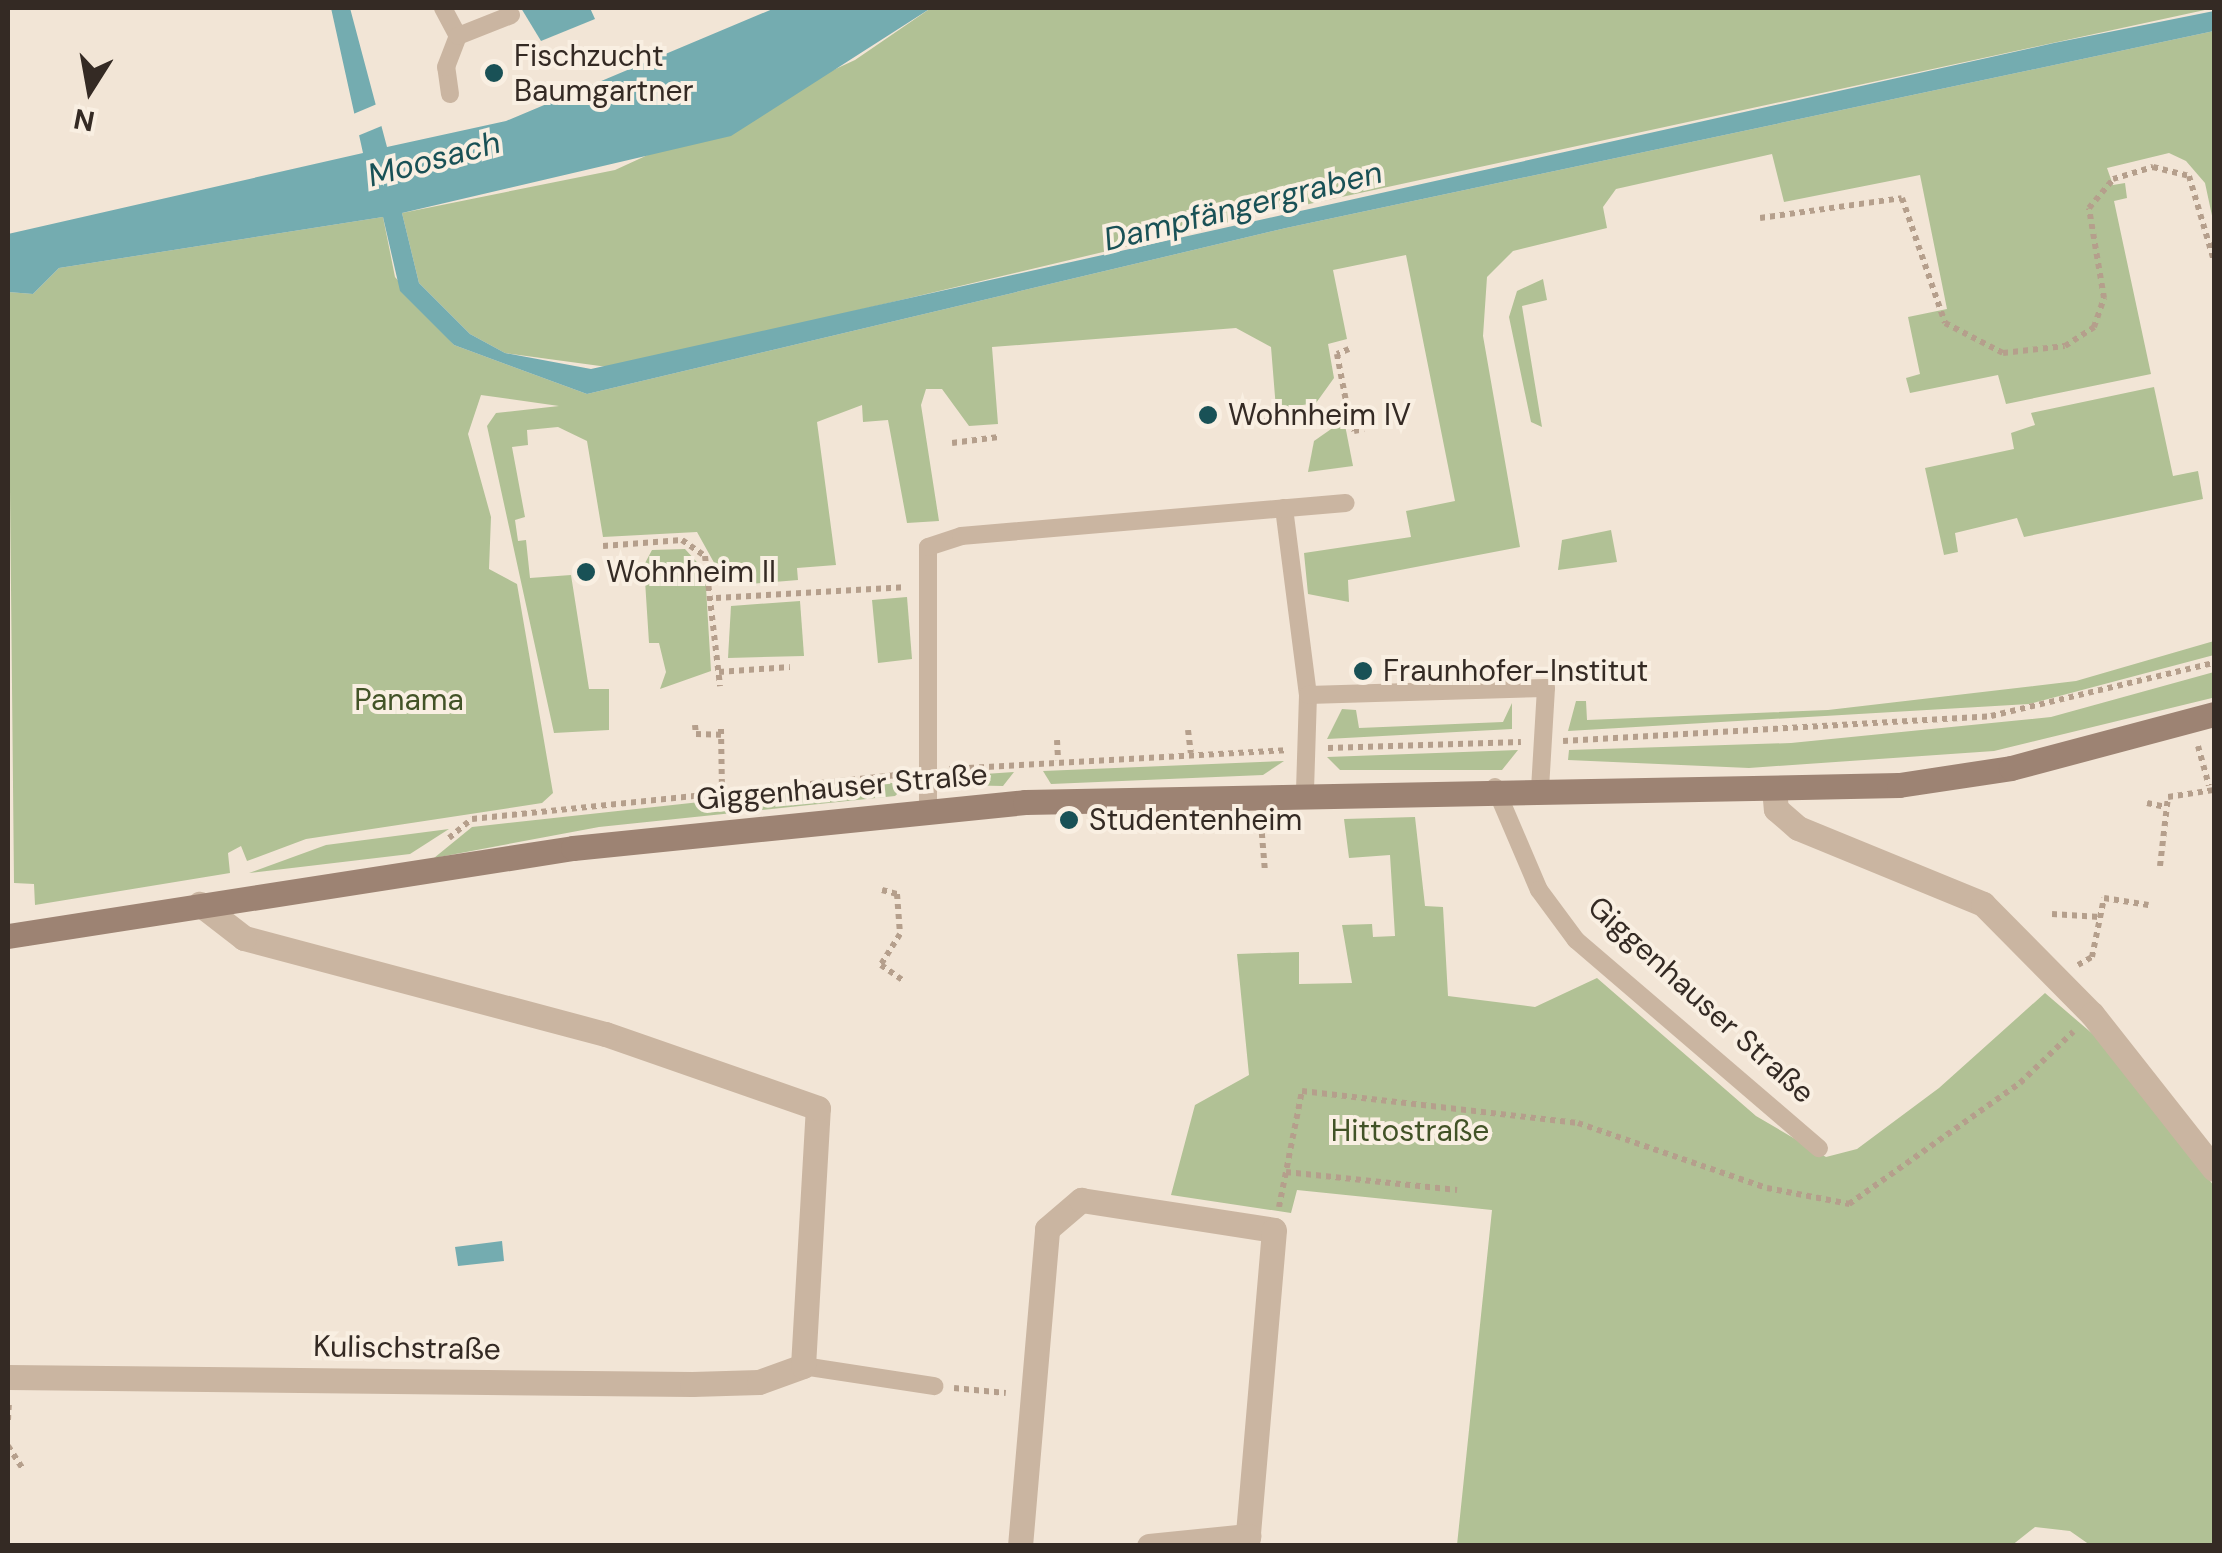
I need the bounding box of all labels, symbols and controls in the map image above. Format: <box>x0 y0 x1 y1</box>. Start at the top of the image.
place label: Fischzucht Baumgartner <box>514 38 694 108</box>
north arrow <box>40 40 140 140</box>
marker: Fischzucht Baumgartner <box>483 62 505 84</box>
text: N <box>71 100 98 140</box>
water label: Moosach <box>363 123 505 195</box>
water label: Dampfängergraben <box>1100 153 1386 259</box>
place label: Wohnheim IV <box>1228 397 1411 433</box>
marker: Wohnheim IV <box>1197 404 1219 426</box>
place label: Wohnheim II <box>606 554 776 590</box>
marker: Wohnheim II <box>575 561 597 583</box>
place label: Fraunhofer-Institut <box>1383 653 1648 689</box>
marker: Fraunhofer-Institut <box>1352 660 1374 682</box>
park label: Panama <box>354 682 464 718</box>
street label: Giggenhauser Straße <box>695 756 989 818</box>
place label: Studentenheim <box>1089 802 1302 838</box>
marker: Studentenheim <box>1058 809 1080 831</box>
street label: Giggenhauser Straße <box>1580 889 1822 1111</box>
park label: Hittostraße <box>1331 1113 1489 1149</box>
street label: Kulischstraße <box>313 1328 501 1368</box>

